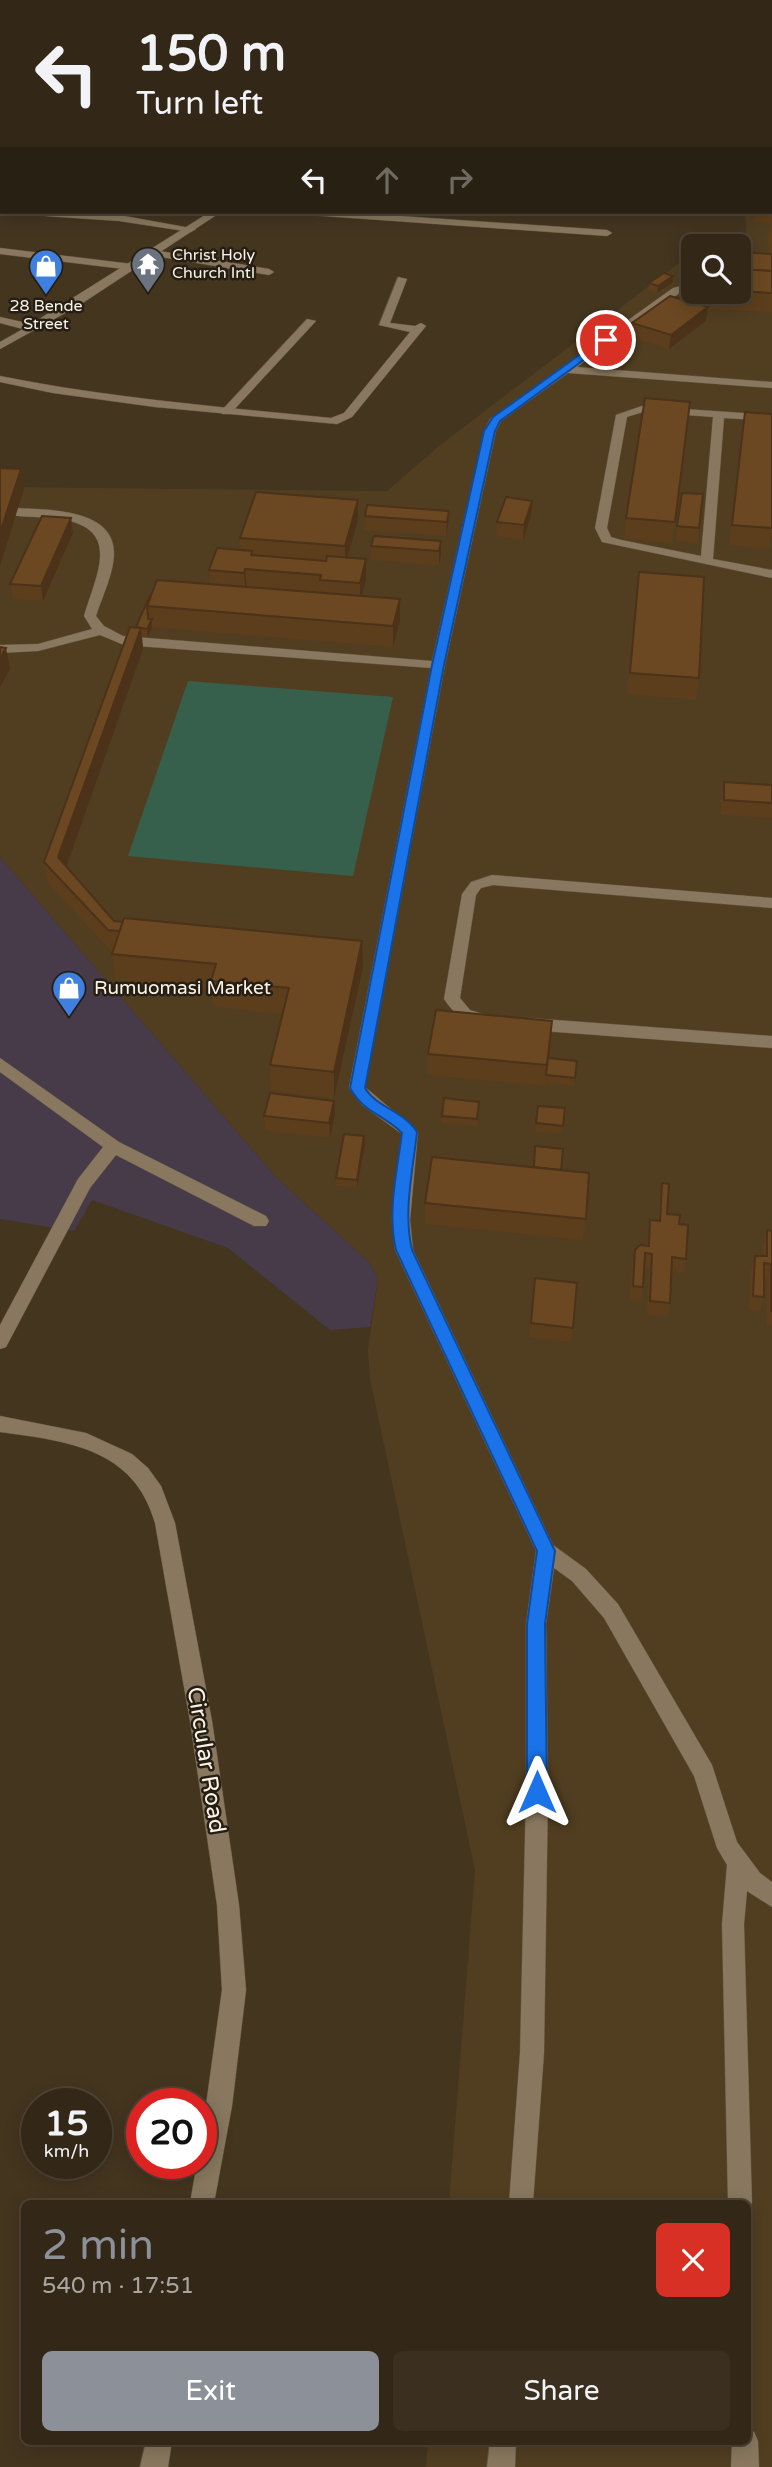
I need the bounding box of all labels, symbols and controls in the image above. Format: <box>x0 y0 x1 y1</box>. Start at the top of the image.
text: 150 m <box>136 25 286 84</box>
icon: left <box>21 28 112 119</box>
text: Turn left <box>136 85 263 123</box>
icon: left <box>295 161 333 199</box>
icon: ahead <box>368 161 406 199</box>
icon: right <box>441 161 479 199</box>
map controls <box>681 234 751 304</box>
button: search <box>681 234 751 304</box>
temple icon: Christ Holy Church Intl <box>129 245 167 294</box>
place label: Christ Holy Church Intl <box>172 245 255 283</box>
shop icon: 28 Bende Street <box>27 247 65 296</box>
place label: 28 Bende Street <box>9 296 83 334</box>
pin <box>576 310 636 370</box>
icon: arrive <box>587 321 625 359</box>
shop icon: Rumuomasi Market <box>50 969 88 1018</box>
place label: Rumuomasi Market <box>94 977 271 999</box>
street label: Circular Road <box>181 1685 231 1835</box>
position arrow <box>500 1755 574 1829</box>
speed limit sign: 20 <box>126 2088 217 2179</box>
text: 15 <box>45 2103 88 2145</box>
text: km/h <box>44 2140 89 2162</box>
text: 2 min <box>42 2220 154 2271</box>
button: close <box>656 2223 730 2297</box>
text: 540 m · 17:51 <box>42 2272 194 2300</box>
button: Exit <box>42 2351 379 2431</box>
button: Share <box>393 2351 730 2431</box>

